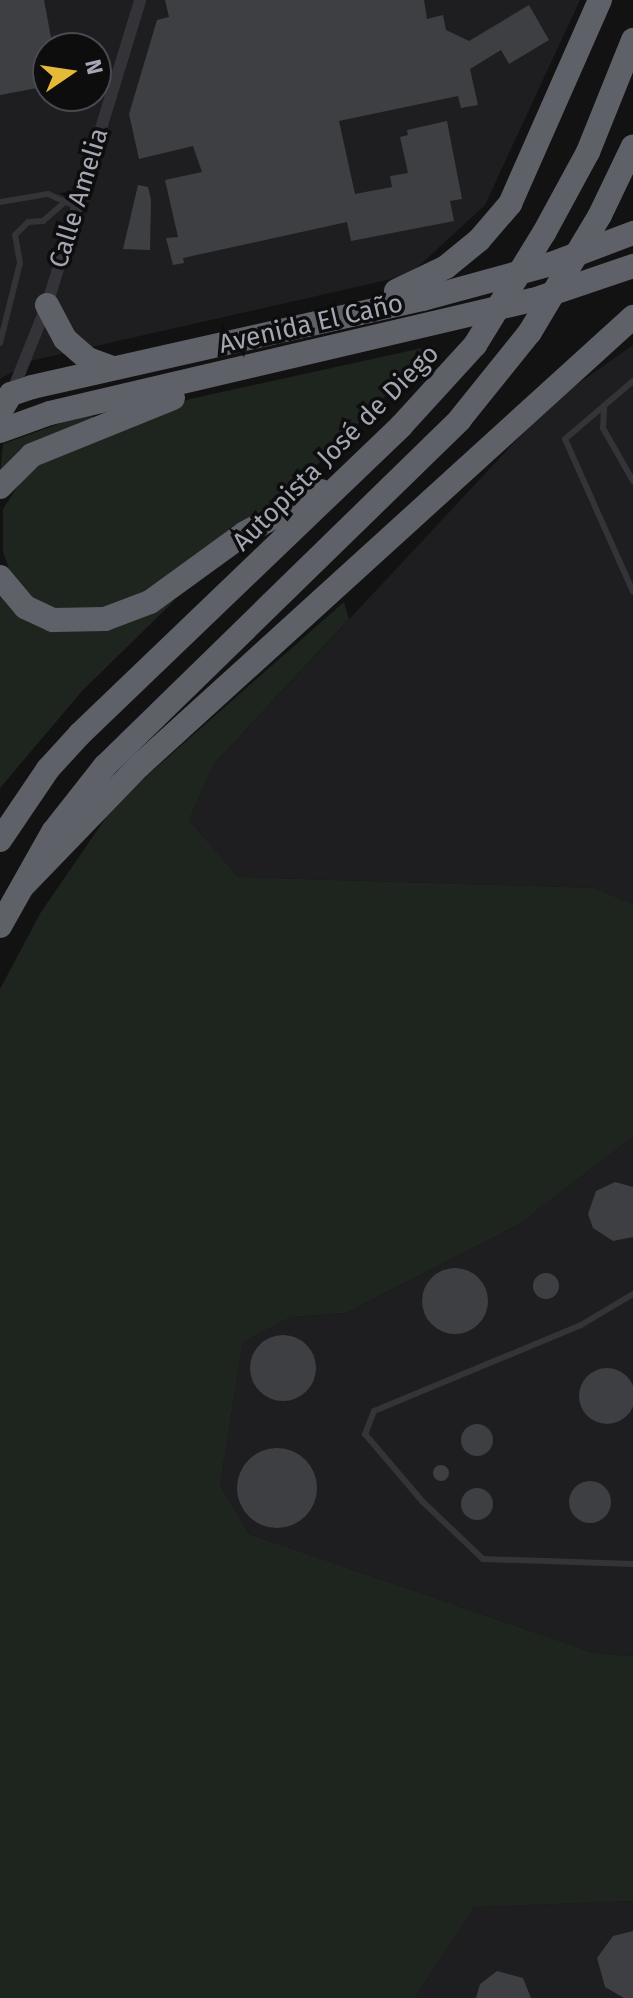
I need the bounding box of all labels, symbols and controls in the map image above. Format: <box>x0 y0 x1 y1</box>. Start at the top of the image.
north arrow <box>32 32 112 112</box>
text: N <box>79 57 109 77</box>
street label: Calle Amelia <box>43 124 115 272</box>
street label: Avenida El Caño <box>216 288 406 360</box>
street label: Autopista José de Diego <box>226 338 446 558</box>

